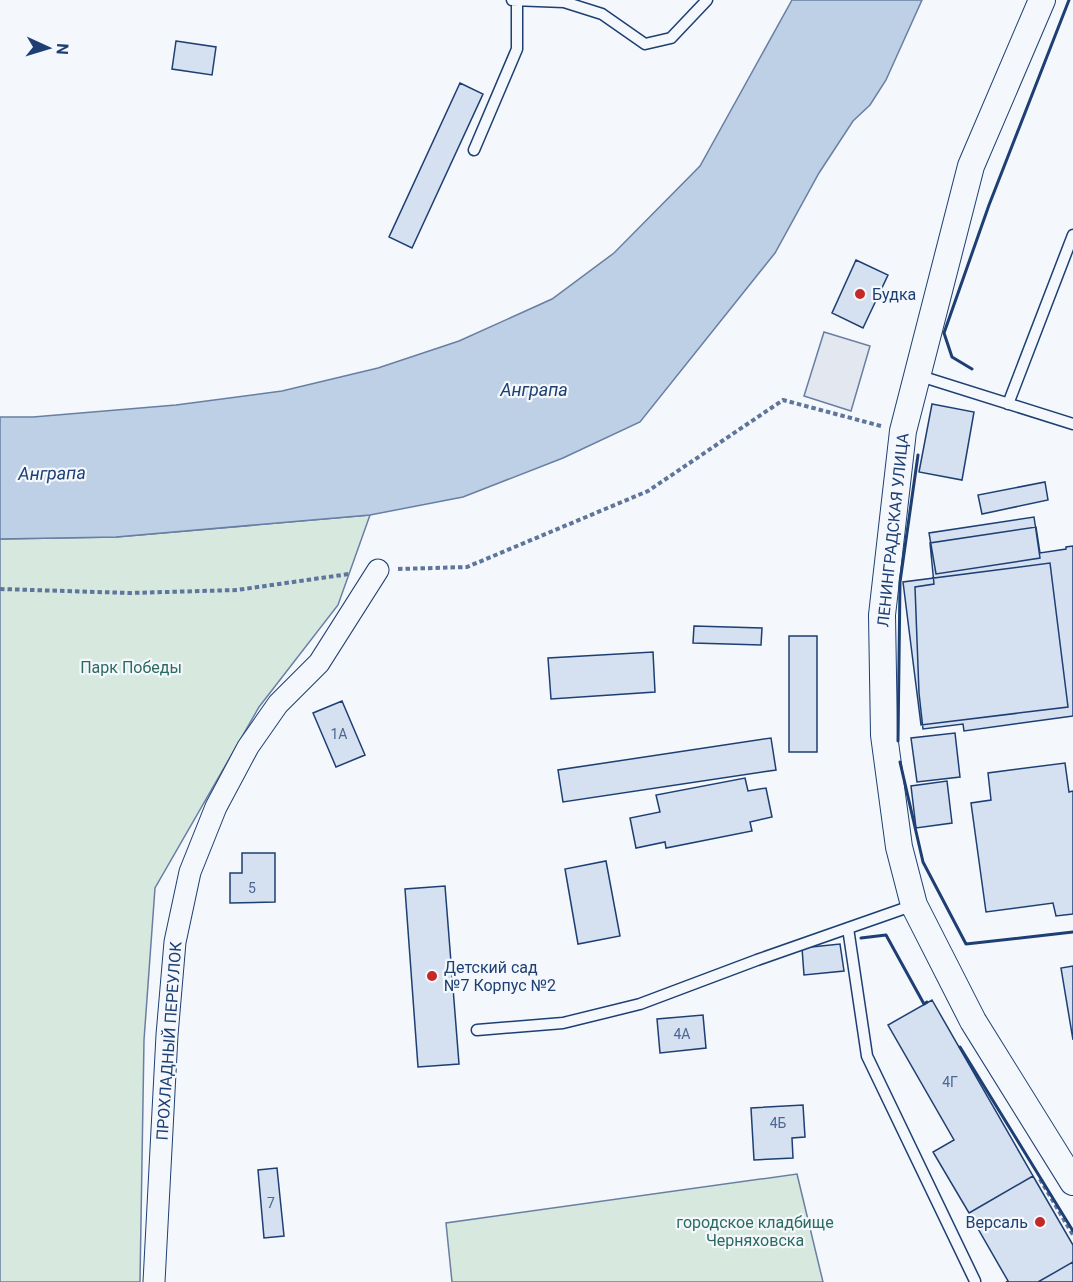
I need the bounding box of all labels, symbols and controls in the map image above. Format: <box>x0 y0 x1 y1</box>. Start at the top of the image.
north arrow <box>18 18 78 78</box>
text: N <box>53 43 72 55</box>
place label: Будка <box>872 285 916 304</box>
marker: Будка <box>853 287 867 301</box>
water label: Анграпа <box>499 379 568 400</box>
street label: ЛЕНИНГРАДСКАЯ УЛИЦА <box>873 432 913 628</box>
water label: Анграпа <box>17 462 86 484</box>
park label: Парк Победы <box>80 658 182 677</box>
house number: 1А <box>330 726 348 742</box>
house number: 5 <box>248 880 256 896</box>
street label: ПРОХЛАДНЫЙ ПЕРЕУЛОК <box>153 940 185 1141</box>
place label: Детский сад №7 Корпус №2 <box>444 958 556 995</box>
marker: Детский сад №7 Корпус №2 <box>425 969 439 983</box>
house number: 4А <box>673 1026 691 1042</box>
house number: 4Г <box>942 1074 958 1090</box>
house number: 4Б <box>770 1115 787 1131</box>
house number: 7 <box>267 1195 275 1211</box>
park label: городское кладбище Черняховска <box>676 1213 834 1250</box>
place label: Версаль <box>966 1213 1028 1232</box>
marker: Версаль <box>1033 1215 1047 1229</box>

